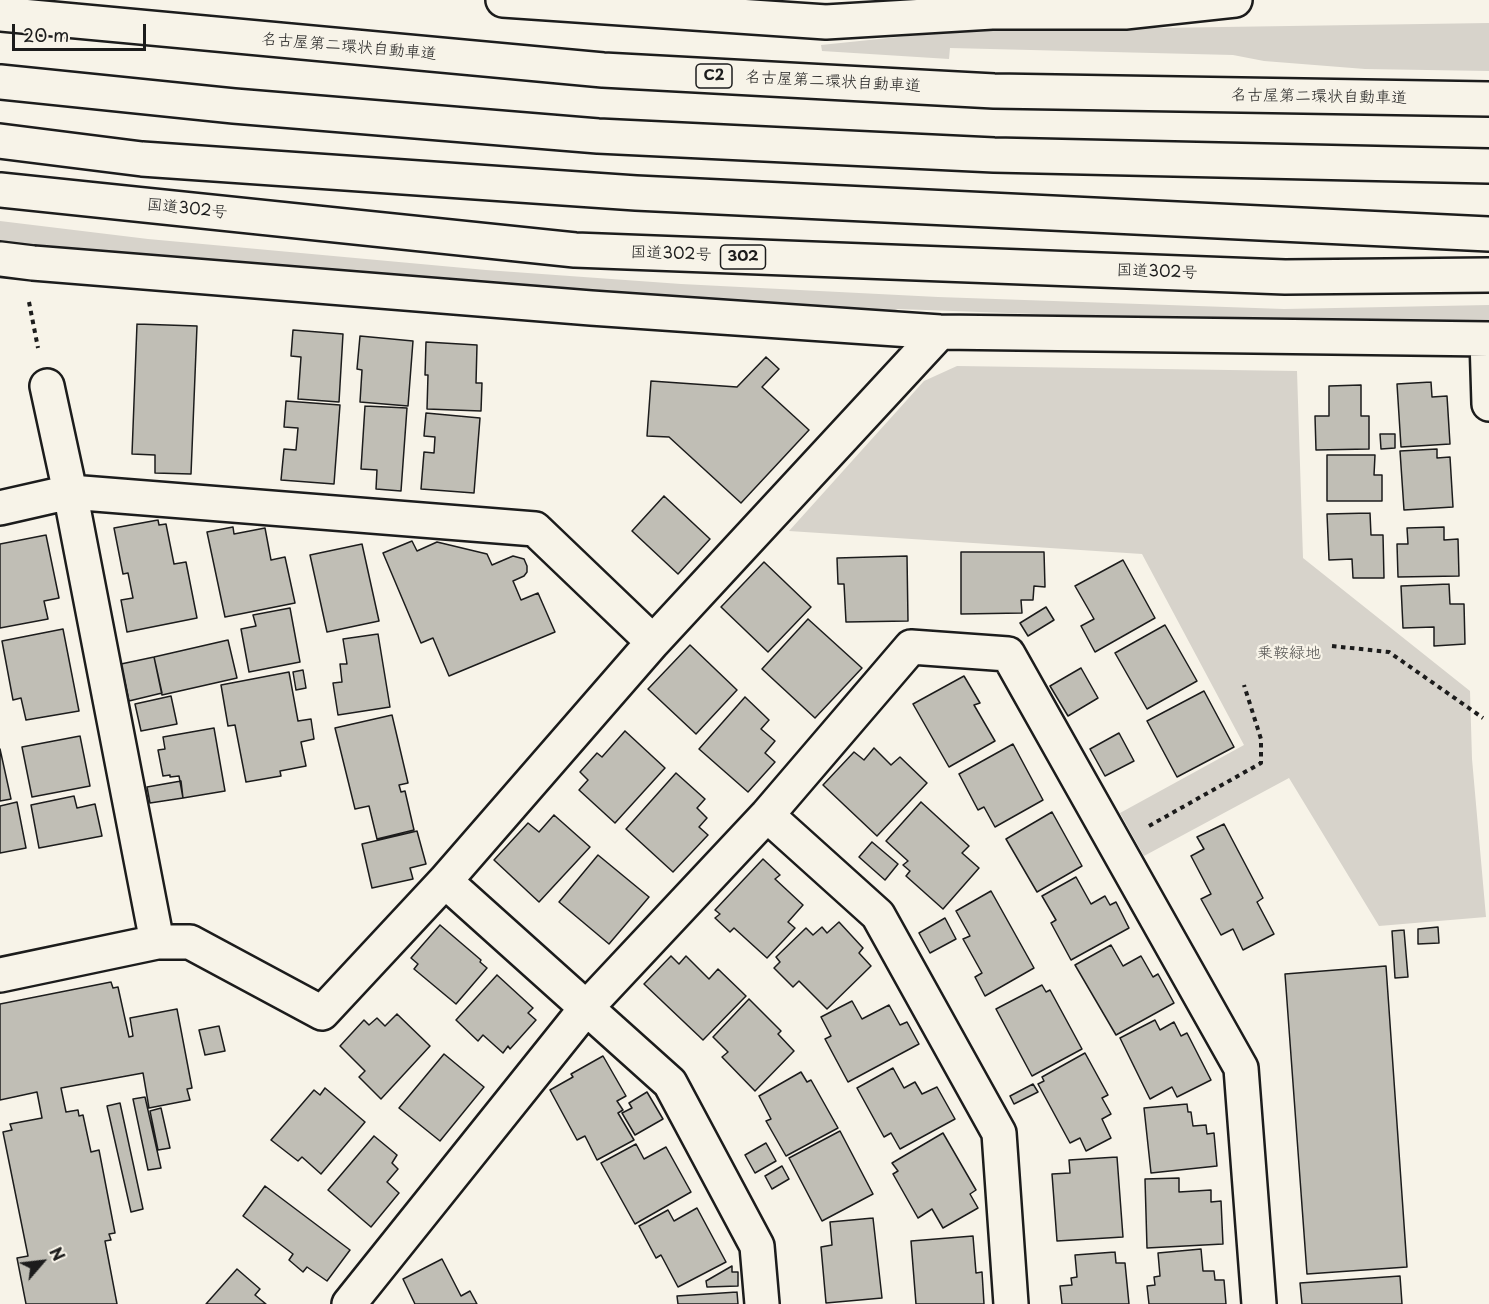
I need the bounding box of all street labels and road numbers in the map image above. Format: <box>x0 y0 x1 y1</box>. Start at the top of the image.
street label: 名古屋第二環状自動車道 <box>260 30 438 64</box>
road number: C2 <box>696 64 732 88</box>
street label: 名古屋第二環状自動車道 <box>745 68 921 96</box>
street label: 名古屋第二環状自動車道 <box>1231 86 1407 108</box>
street label: 国道302号 <box>146 195 228 223</box>
street label: 国道302号 <box>630 243 712 265</box>
road number: 302 <box>720 245 766 269</box>
street label: 国道302号 <box>1116 261 1198 283</box>

